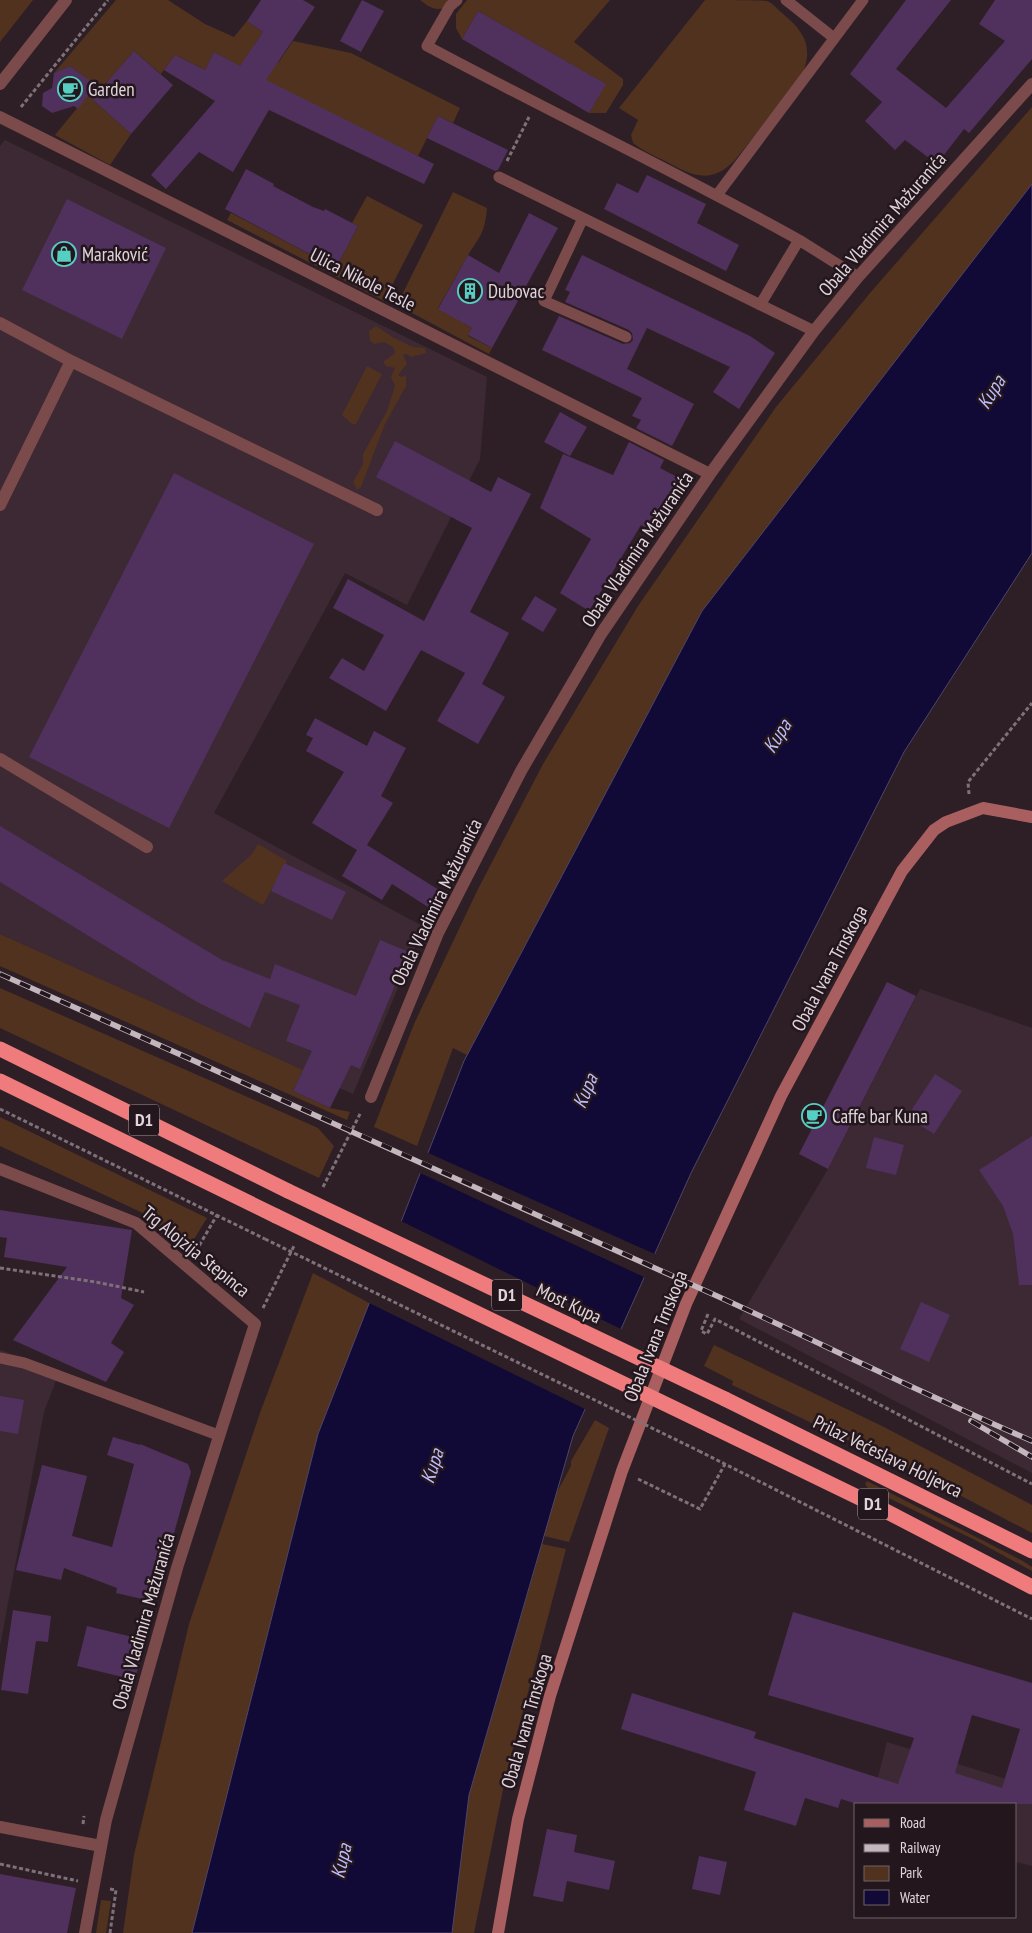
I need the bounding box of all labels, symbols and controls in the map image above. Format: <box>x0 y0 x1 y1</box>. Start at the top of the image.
cafe icon: Garden <box>57 76 83 102</box>
place label: Garden <box>88 77 135 101</box>
street label: Obala Vladimira Mažuranića <box>813 147 951 301</box>
shop icon: Maraković <box>51 241 77 267</box>
place label: Maraković <box>82 242 148 266</box>
street label: Ulica Nikole Tesle <box>306 242 420 316</box>
building icon: Dubovac <box>457 278 483 304</box>
place label: Dubovac <box>488 279 544 303</box>
water label: Kupa <box>971 370 1012 414</box>
street label: Obala Vladimira Mažuranića <box>576 467 698 631</box>
water label: Kupa <box>757 714 798 758</box>
street label: Obala Vladimira Mažuranića <box>385 815 487 989</box>
street label: Obala Ivana Trnskoga <box>786 901 872 1035</box>
water label: Kupa <box>566 1069 604 1112</box>
cafe icon: Caffe bar Kuna <box>801 1103 827 1129</box>
road number: D1 <box>129 1104 159 1136</box>
place label: Caffe bar Kuna <box>832 1104 928 1128</box>
street label: Trg Alojzija Stepinca <box>137 1200 255 1302</box>
street label: Obala Ivana Trnskoga <box>618 1267 692 1405</box>
street label: Most Kupa <box>533 1278 605 1328</box>
road number: D1 <box>492 1280 522 1310</box>
street label: Prilaz Većeslava Holjevca <box>810 1410 966 1502</box>
water label: Kupa <box>414 1444 450 1487</box>
road number: D1 <box>858 1488 888 1520</box>
street label: Obala Vladimira Mažuranića <box>106 1530 180 1712</box>
street label: Obala Ivana Trnskoga <box>495 1651 557 1791</box>
legend <box>854 1803 1017 1918</box>
text: Road <box>900 1813 926 1832</box>
text: Railway <box>900 1838 941 1857</box>
water label: Kupa <box>324 1840 358 1881</box>
text: Park <box>900 1863 922 1882</box>
text: Water <box>900 1888 931 1907</box>

